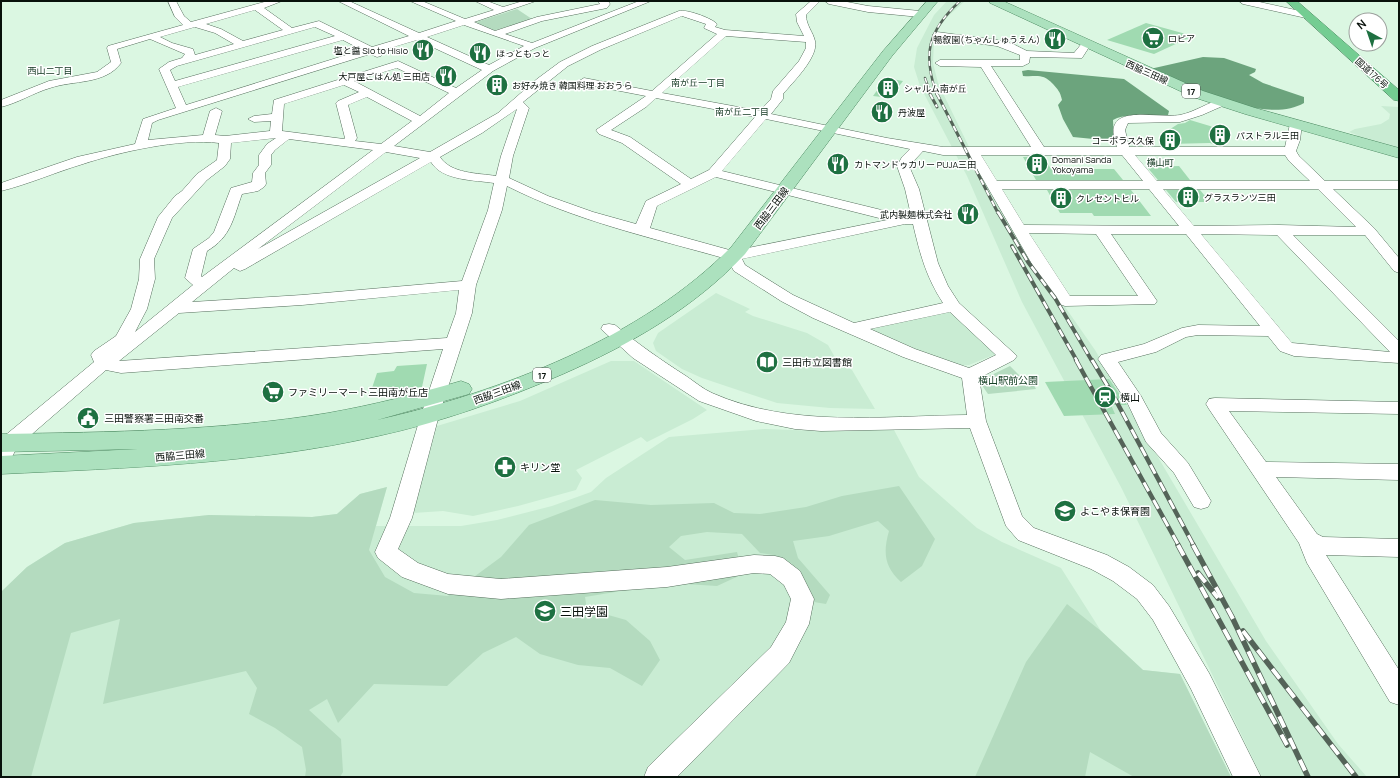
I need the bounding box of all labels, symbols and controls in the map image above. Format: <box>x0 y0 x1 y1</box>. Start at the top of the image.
north arrow <box>1348 12 1388 52</box>
text: N <box>1353 16 1369 32</box>
supermarket icon: ロピア <box>1140 25 1166 51</box>
restaurant icon: 暢叙園(ちゃんしゅうえん) <box>1042 26 1068 52</box>
place label: ロピア <box>1168 32 1195 45</box>
place label: 暢叙園(ちゃんしゅうえん) <box>933 33 1040 46</box>
restaurant icon: 塩と醤 Sio to Hisio <box>410 37 436 63</box>
restaurant icon: ほっともっと <box>467 40 493 66</box>
place label: 塩と醤 Sio to Hisio <box>333 44 408 57</box>
place label: ほっともっと <box>496 47 550 60</box>
street label: 国道176号 <box>1353 55 1391 91</box>
street label: 西脇三田線 <box>1124 57 1171 87</box>
restaurant icon: 大戸屋ごはん処 三田店 <box>433 63 459 89</box>
district label: 西山二丁目 <box>27 64 73 77</box>
place label: 大戸屋ごはん処 三田店 <box>338 70 430 83</box>
building icon: お好み焼き 韓国料理 おおうら <box>484 72 510 98</box>
building icon: シャルム南が丘 <box>875 75 901 101</box>
district label: 南が丘一丁目 <box>671 76 725 89</box>
place label: お好み焼き 韓国料理 おおうら <box>512 79 633 92</box>
place label: シャルム南が丘 <box>904 82 967 95</box>
road number: 17 <box>1182 84 1200 98</box>
restaurant icon: 丹波屋 <box>869 99 895 125</box>
district label: 南が丘二丁目 <box>715 105 769 118</box>
place label: 丹波屋 <box>898 106 925 119</box>
building icon: パストラル三田 <box>1207 122 1233 148</box>
building icon: コーポラス久保 <box>1157 127 1183 153</box>
place label: パストラル三田 <box>1236 129 1299 142</box>
place label: コーポラス久保 <box>1091 134 1154 147</box>
restaurant icon: カトマンドゥカリー PUJA三田 <box>825 151 851 177</box>
building icon: Domani Sanda Yokoyama <box>1024 151 1050 177</box>
place label: Domani Sanda Yokoyama <box>1052 153 1111 176</box>
district label: 横山町 <box>1146 156 1174 169</box>
place label: カトマンドゥカリー PUJA三田 <box>854 158 976 171</box>
street label: 西脇三田線 <box>750 184 792 232</box>
building icon: グラスランツ三田 <box>1175 184 1201 210</box>
building icon: クレセントヒル <box>1048 185 1074 211</box>
place label: グラスランツ三田 <box>1204 191 1276 204</box>
place label: クレセントヒル <box>1076 192 1139 205</box>
restaurant icon: 武内製麺株式会社 <box>955 201 981 227</box>
place label: 武内製麺株式会社 <box>880 208 952 221</box>
library icon: 三田市立図書館 <box>754 349 780 375</box>
place label: 三田市立図書館 <box>782 355 852 369</box>
road number: 17 <box>533 368 551 382</box>
park label: 横山駅前公園 <box>978 373 1038 387</box>
street label: 西脇三田線 <box>471 377 523 407</box>
supermarket icon: ファミリーマート三田南が丘店 <box>260 379 286 405</box>
station icon: 横山 <box>1092 384 1118 410</box>
place label: ファミリーマート三田南が丘店 <box>288 385 428 399</box>
place label: 横山 <box>1120 390 1140 404</box>
public building icon: 三田警察署三田南交番 <box>75 405 101 431</box>
place label: 三田警察署三田南交番 <box>104 411 204 425</box>
street label: 西脇三田線 <box>154 446 206 464</box>
pharmacy icon: キリン堂 <box>492 454 518 480</box>
place label: キリン堂 <box>520 460 560 474</box>
school or university icon: よこやま保育園 <box>1052 498 1078 524</box>
place label: よこやま保育園 <box>1080 504 1150 518</box>
school or university icon: 三田学園 <box>532 598 558 624</box>
place label: 三田学園 <box>560 603 608 620</box>

